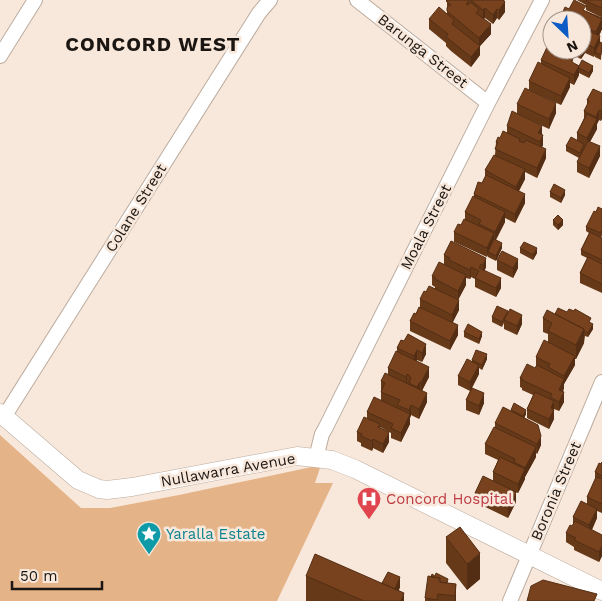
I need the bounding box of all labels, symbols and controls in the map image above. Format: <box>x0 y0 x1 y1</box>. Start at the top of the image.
street label: Barunga Street <box>374 10 472 92</box>
north arrow <box>542 10 592 60</box>
district label: CONCORD WEST <box>65 32 241 56</box>
text: N <box>564 37 581 56</box>
street label: Colane Street <box>102 160 171 255</box>
street label: Moala Street <box>397 181 455 273</box>
street label: Boronia Street <box>527 438 585 543</box>
street label: Nullawarra Avenue <box>159 449 297 491</box>
hospital icon: Concord Hospital <box>356 486 382 520</box>
place label: Concord Hospital <box>386 490 513 508</box>
place icon: Yaralla Estate <box>136 521 162 555</box>
place label: Yaralla Estate <box>166 525 266 543</box>
scale bar <box>12 558 102 590</box>
text: 50 m <box>20 567 57 585</box>

